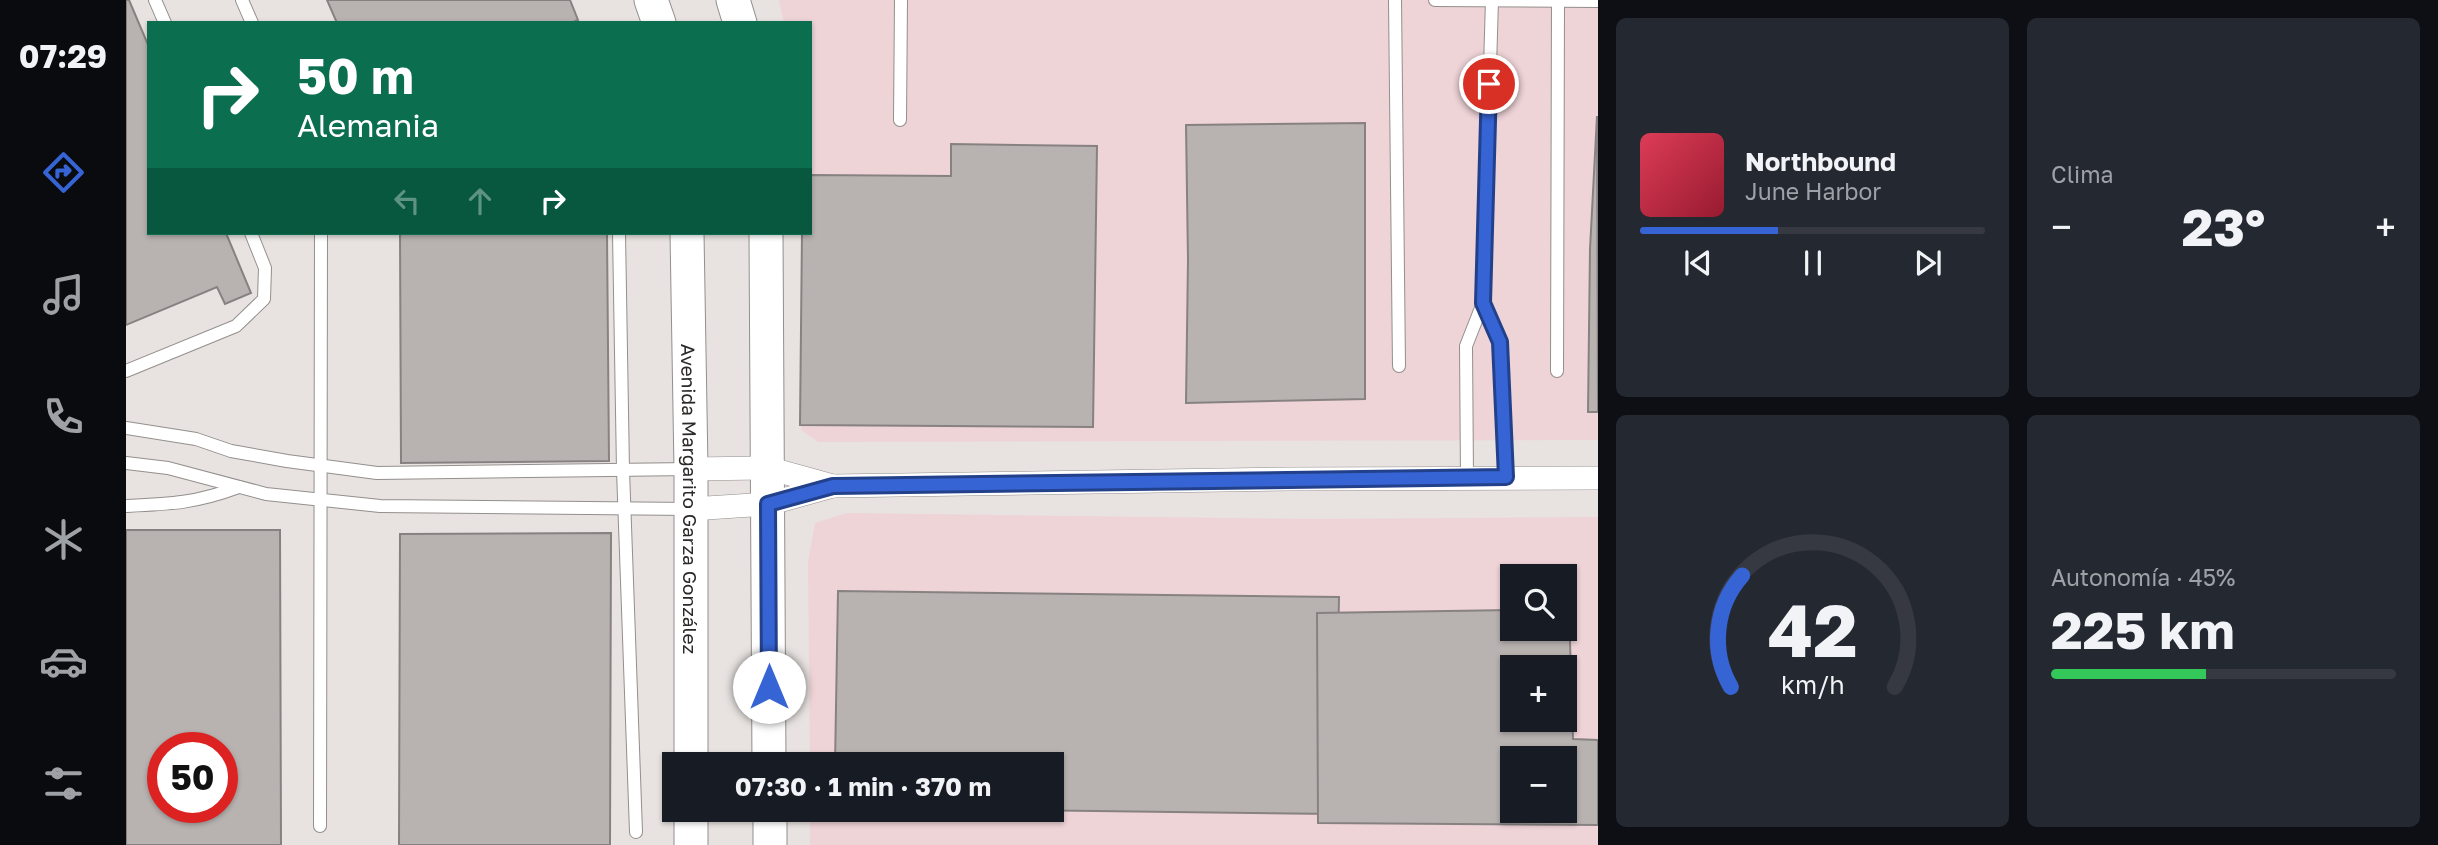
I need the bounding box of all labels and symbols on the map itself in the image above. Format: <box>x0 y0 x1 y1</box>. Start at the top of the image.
pin <box>1459 54 1519 114</box>
street label: Avenida Margarito Garza González <box>677 344 703 654</box>
position arrow <box>732 650 806 724</box>
speed limit sign: 50 <box>147 732 238 823</box>

